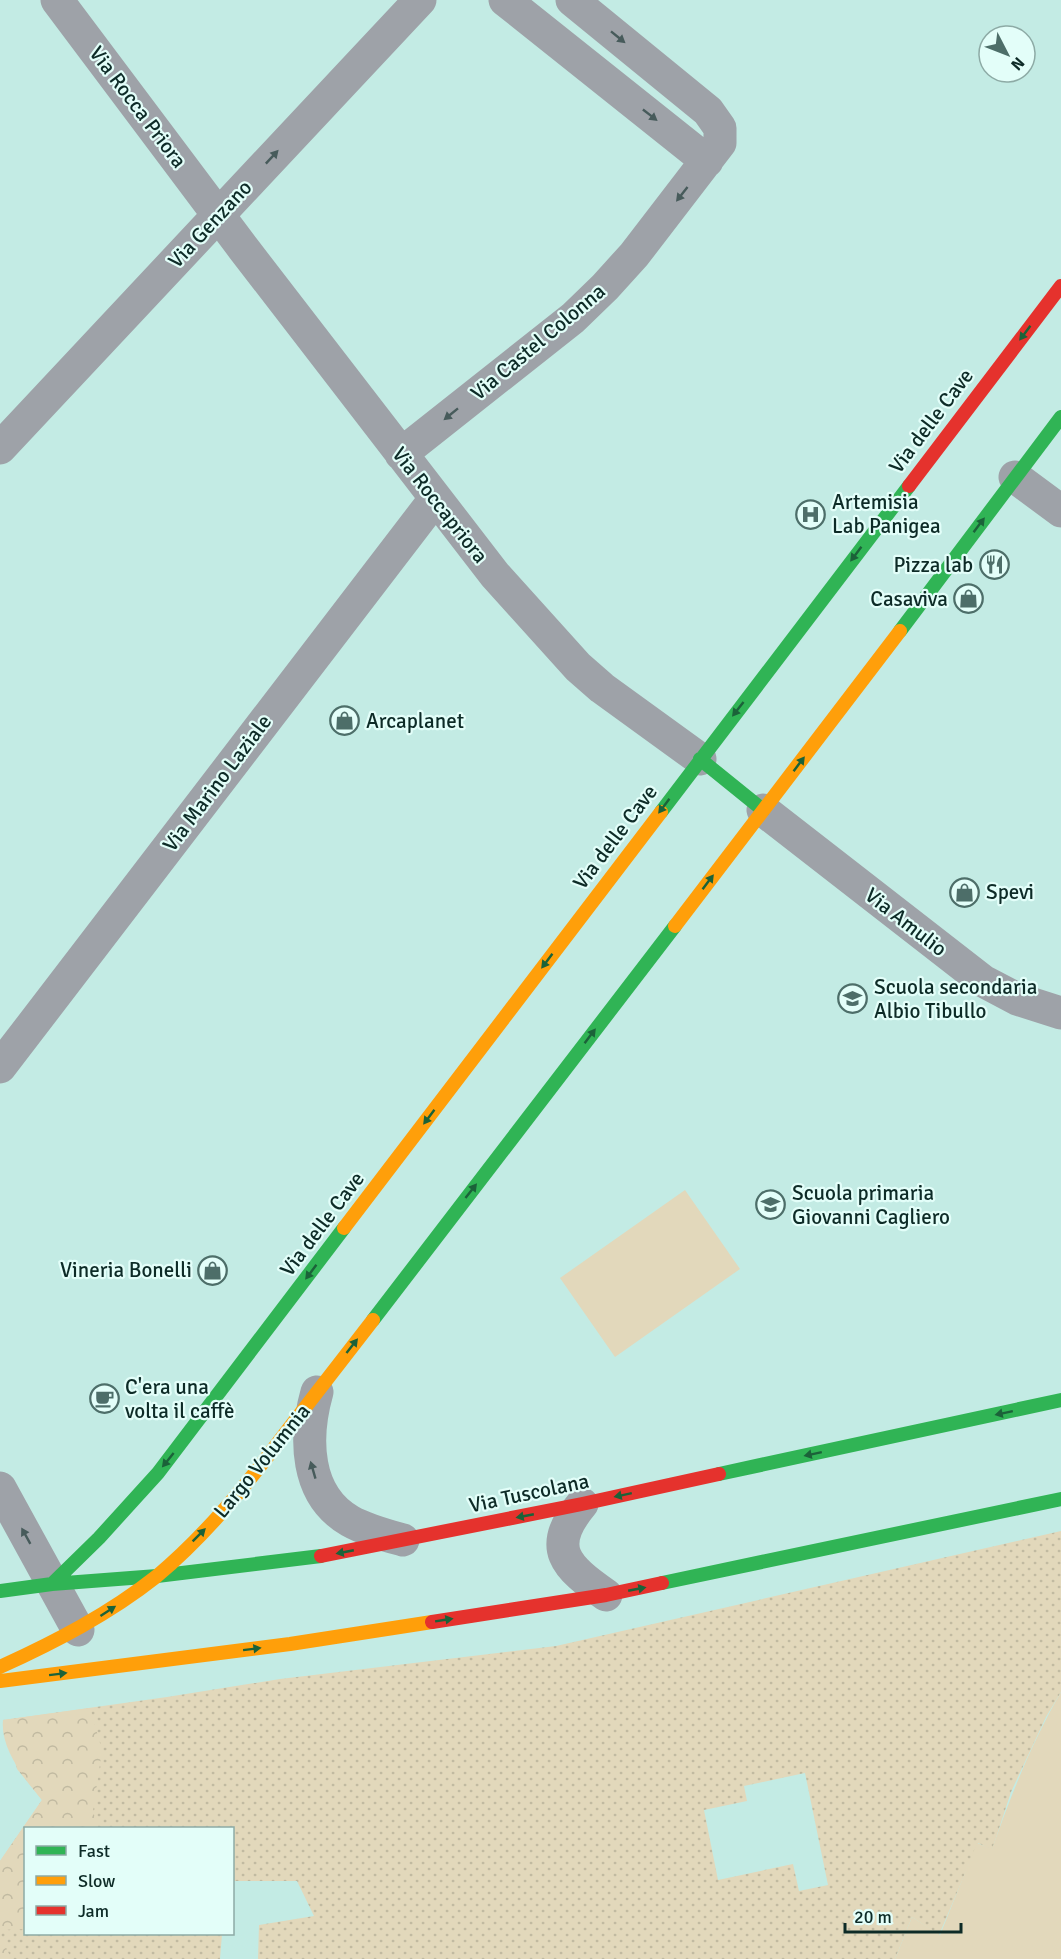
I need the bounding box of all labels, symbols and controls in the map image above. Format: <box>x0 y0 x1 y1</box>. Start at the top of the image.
north arrow <box>977 24 1037 84</box>
one-way arrow <box>610 30 625 43</box>
street label: Via Rocca Priora <box>84 41 192 173</box>
text: N <box>1006 53 1029 74</box>
one-way arrow <box>642 108 657 120</box>
one-way arrow <box>265 150 279 164</box>
street label: Via Genzano <box>163 175 257 273</box>
one-way arrow <box>676 185 688 201</box>
street label: Via Castel Colonna <box>465 278 611 406</box>
one-way arrow <box>1020 325 1032 340</box>
street label: Via delle Cave <box>883 364 979 478</box>
one-way arrow <box>444 408 459 420</box>
street label: Via Roccapriora <box>386 442 494 568</box>
place label: Artemisia Lab Panigea <box>832 489 941 539</box>
hospital icon: Artemisia Lab Panigea <box>795 498 827 530</box>
one-way arrow <box>973 517 985 532</box>
one-way arrow <box>850 546 862 562</box>
restaurant icon: Pizza lab <box>978 549 1010 581</box>
place label: Pizza lab <box>893 552 973 578</box>
shop icon: Casaviva <box>953 583 985 615</box>
place label: Casaviva <box>870 586 948 612</box>
one-way arrow <box>731 701 744 717</box>
shop icon: Arcaplanet <box>329 705 361 737</box>
place label: Arcaplanet <box>366 708 464 734</box>
street label: Via Marino Laziale <box>157 709 277 857</box>
one-way arrow <box>792 756 805 772</box>
street label: Via delle Cave <box>567 780 663 894</box>
one-way arrow <box>659 798 671 813</box>
one-way arrow <box>702 874 714 889</box>
shop icon: Spevi <box>949 876 981 908</box>
place label: Spevi <box>986 879 1034 905</box>
street label: Via Amulio <box>860 882 952 962</box>
one-way arrow <box>541 954 553 969</box>
place label: Scuola secondaria Albio Tibullo <box>874 974 1037 1024</box>
school or university icon: Scuola secondaria Albio Tibullo <box>837 983 869 1015</box>
one-way arrow <box>583 1029 595 1044</box>
one-way arrow <box>423 1109 436 1125</box>
street label: Via delle Cave <box>274 1167 370 1281</box>
place label: Scuola primaria Giovanni Cagliero <box>792 1180 950 1230</box>
one-way arrow <box>465 1183 478 1199</box>
school or university icon: Scuola primaria Giovanni Cagliero <box>755 1189 787 1221</box>
shop icon: Vineria Bonelli <box>197 1254 229 1286</box>
place label: Vineria Bonelli <box>60 1257 192 1283</box>
one-way arrow <box>306 1265 318 1280</box>
one-way arrow <box>346 1338 358 1353</box>
place label: C'era una volta il caffè <box>125 1374 234 1424</box>
cafe icon: C'era una volta il caffè <box>88 1383 120 1415</box>
street label: Largo Volumnia <box>208 1399 316 1523</box>
one-way arrow <box>995 1408 1013 1418</box>
one-way arrow <box>804 1450 823 1459</box>
one-way arrow <box>162 1452 175 1468</box>
one-way arrow <box>308 1461 317 1479</box>
street label: Via Tuscolana <box>467 1468 591 1518</box>
one-way arrow <box>613 1491 632 1501</box>
one-way arrow <box>515 1512 534 1521</box>
one-way arrow <box>21 1527 31 1544</box>
one-way arrow <box>192 1529 206 1543</box>
one-way arrow <box>336 1548 355 1557</box>
one-way arrow <box>627 1584 646 1593</box>
one-way arrow <box>100 1606 116 1617</box>
one-way arrow <box>435 1616 454 1625</box>
one-way arrow <box>242 1645 261 1654</box>
one-way arrow <box>49 1669 68 1678</box>
legend <box>24 1827 234 1935</box>
text: Fast <box>78 1840 110 1862</box>
text: Slow <box>78 1870 115 1892</box>
scale bar <box>845 1896 960 1934</box>
text: Jam <box>78 1900 109 1922</box>
text: 20 m <box>854 1906 892 1928</box>

